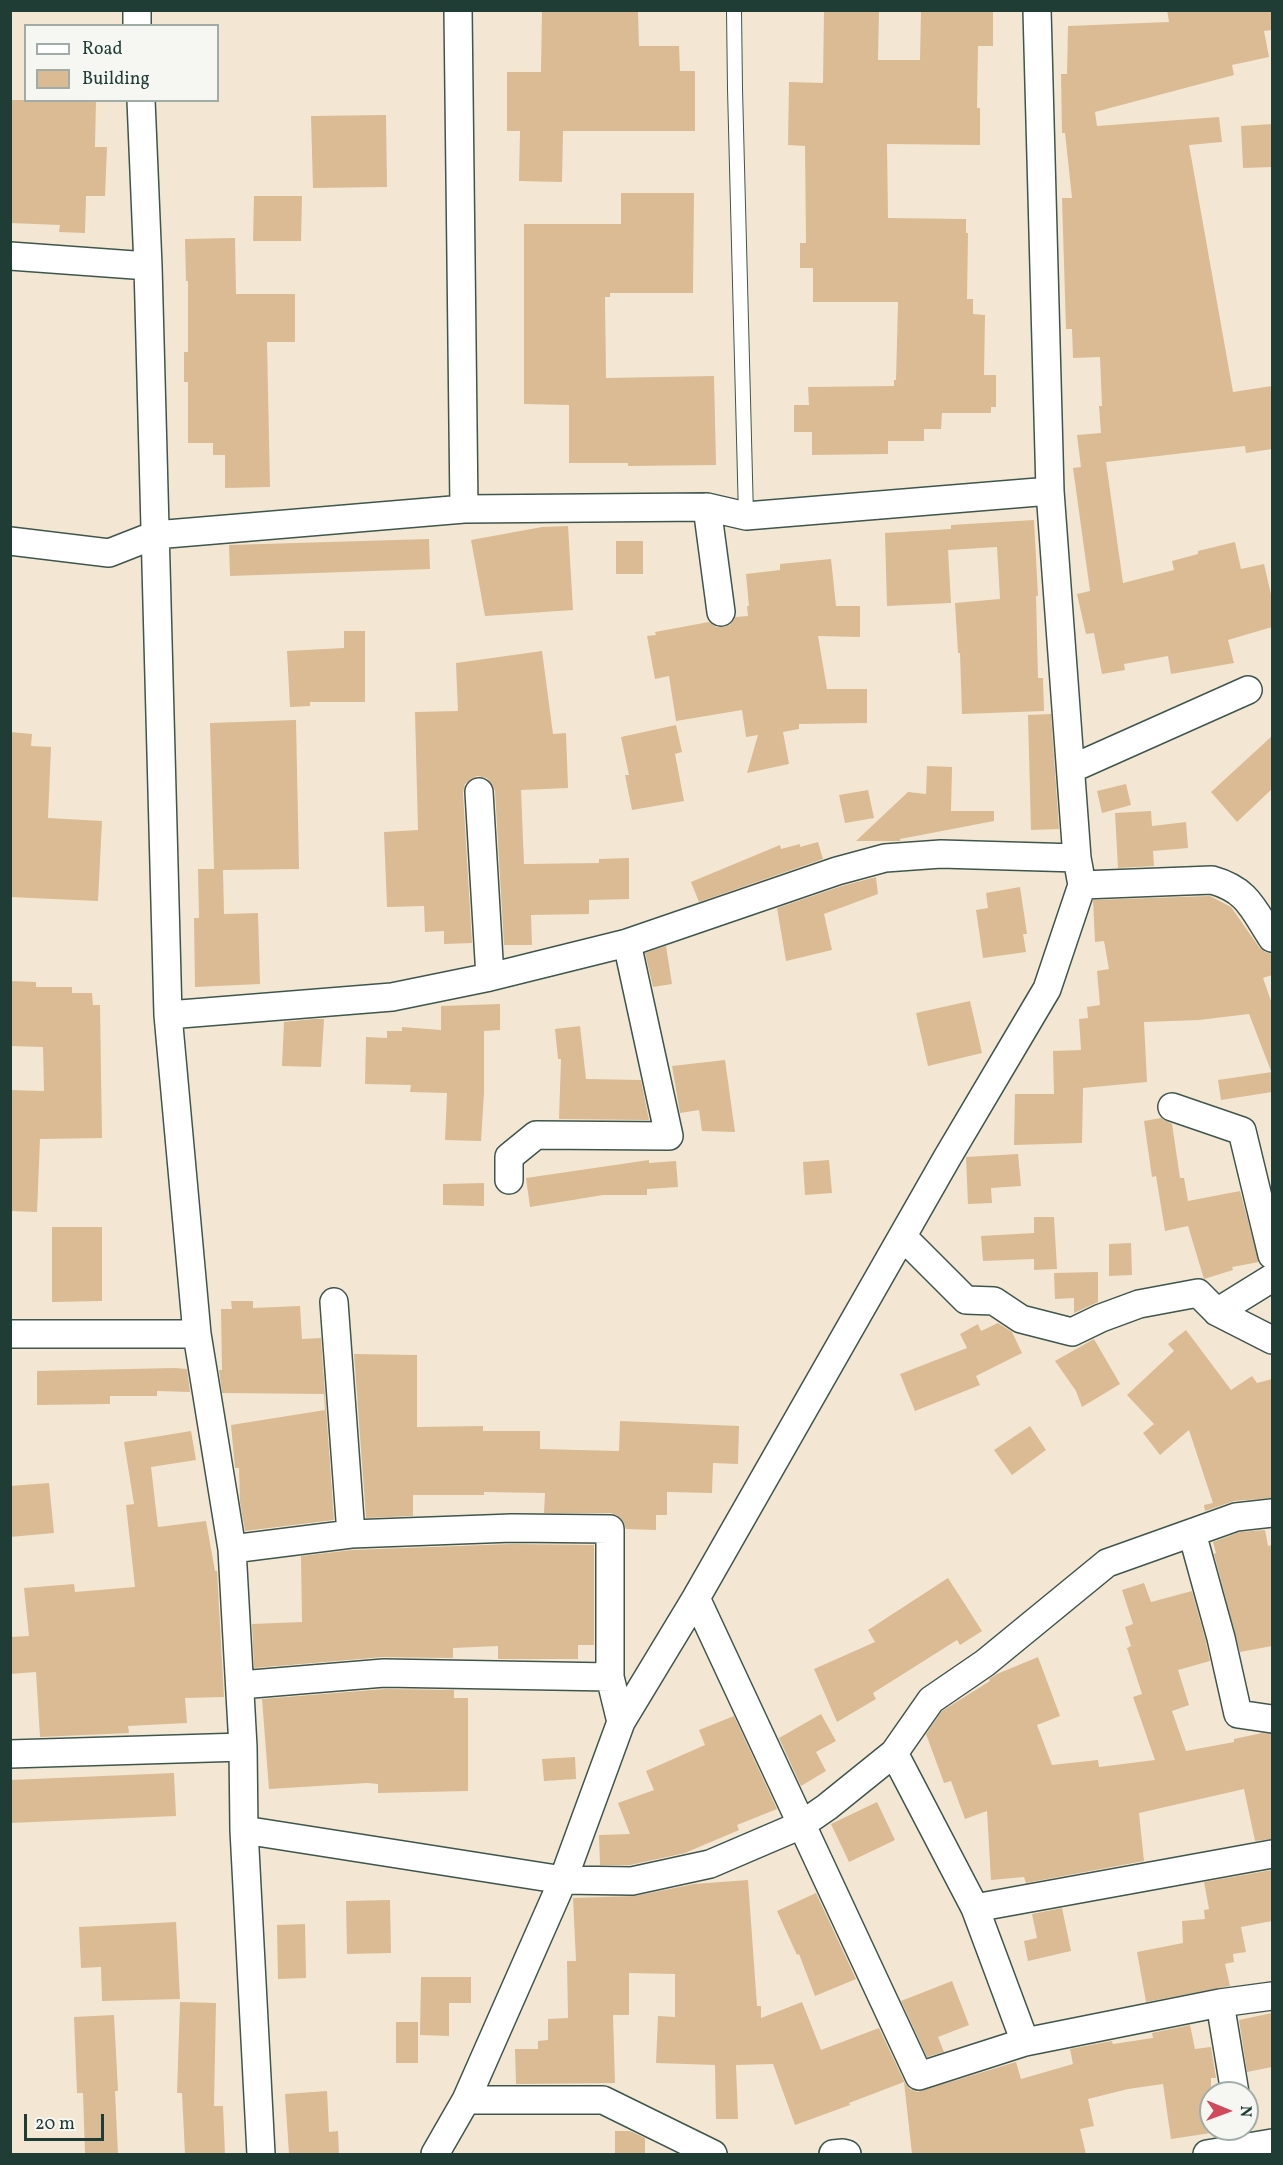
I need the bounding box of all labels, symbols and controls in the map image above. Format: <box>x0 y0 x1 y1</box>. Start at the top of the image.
legend <box>24 24 219 102</box>
text: Road <box>82 37 123 62</box>
text: Building <box>82 67 150 92</box>
north arrow <box>1199 2081 1259 2141</box>
scale bar <box>27 2102 106 2140</box>
text: N <box>1234 2105 1256 2117</box>
text: 20 m <box>35 2112 75 2137</box>

